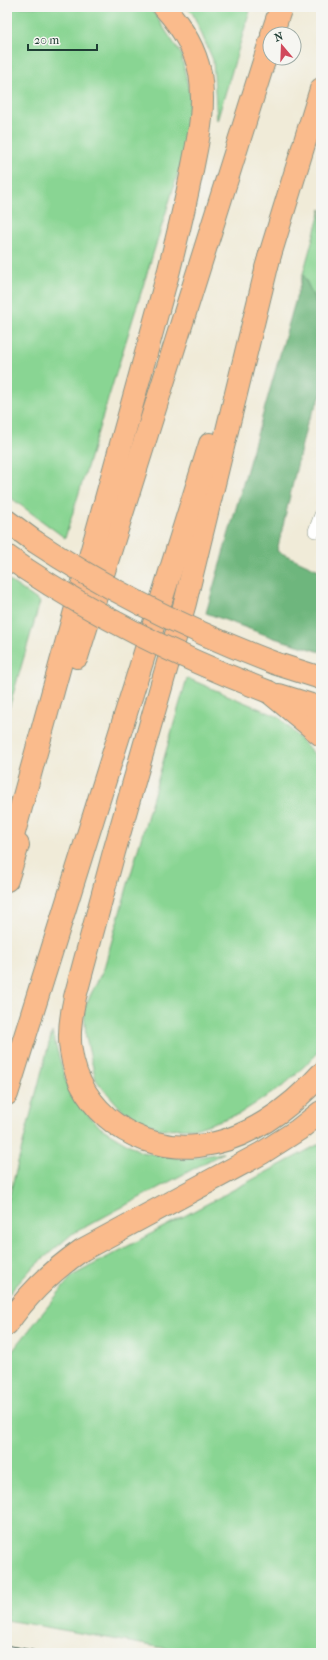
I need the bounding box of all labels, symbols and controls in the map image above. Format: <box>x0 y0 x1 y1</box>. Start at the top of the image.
scale bar <box>28 26 97 52</box>
north arrow <box>262 26 302 66</box>
text: N <box>273 29 286 45</box>
text: 20 m <box>34 33 59 47</box>

